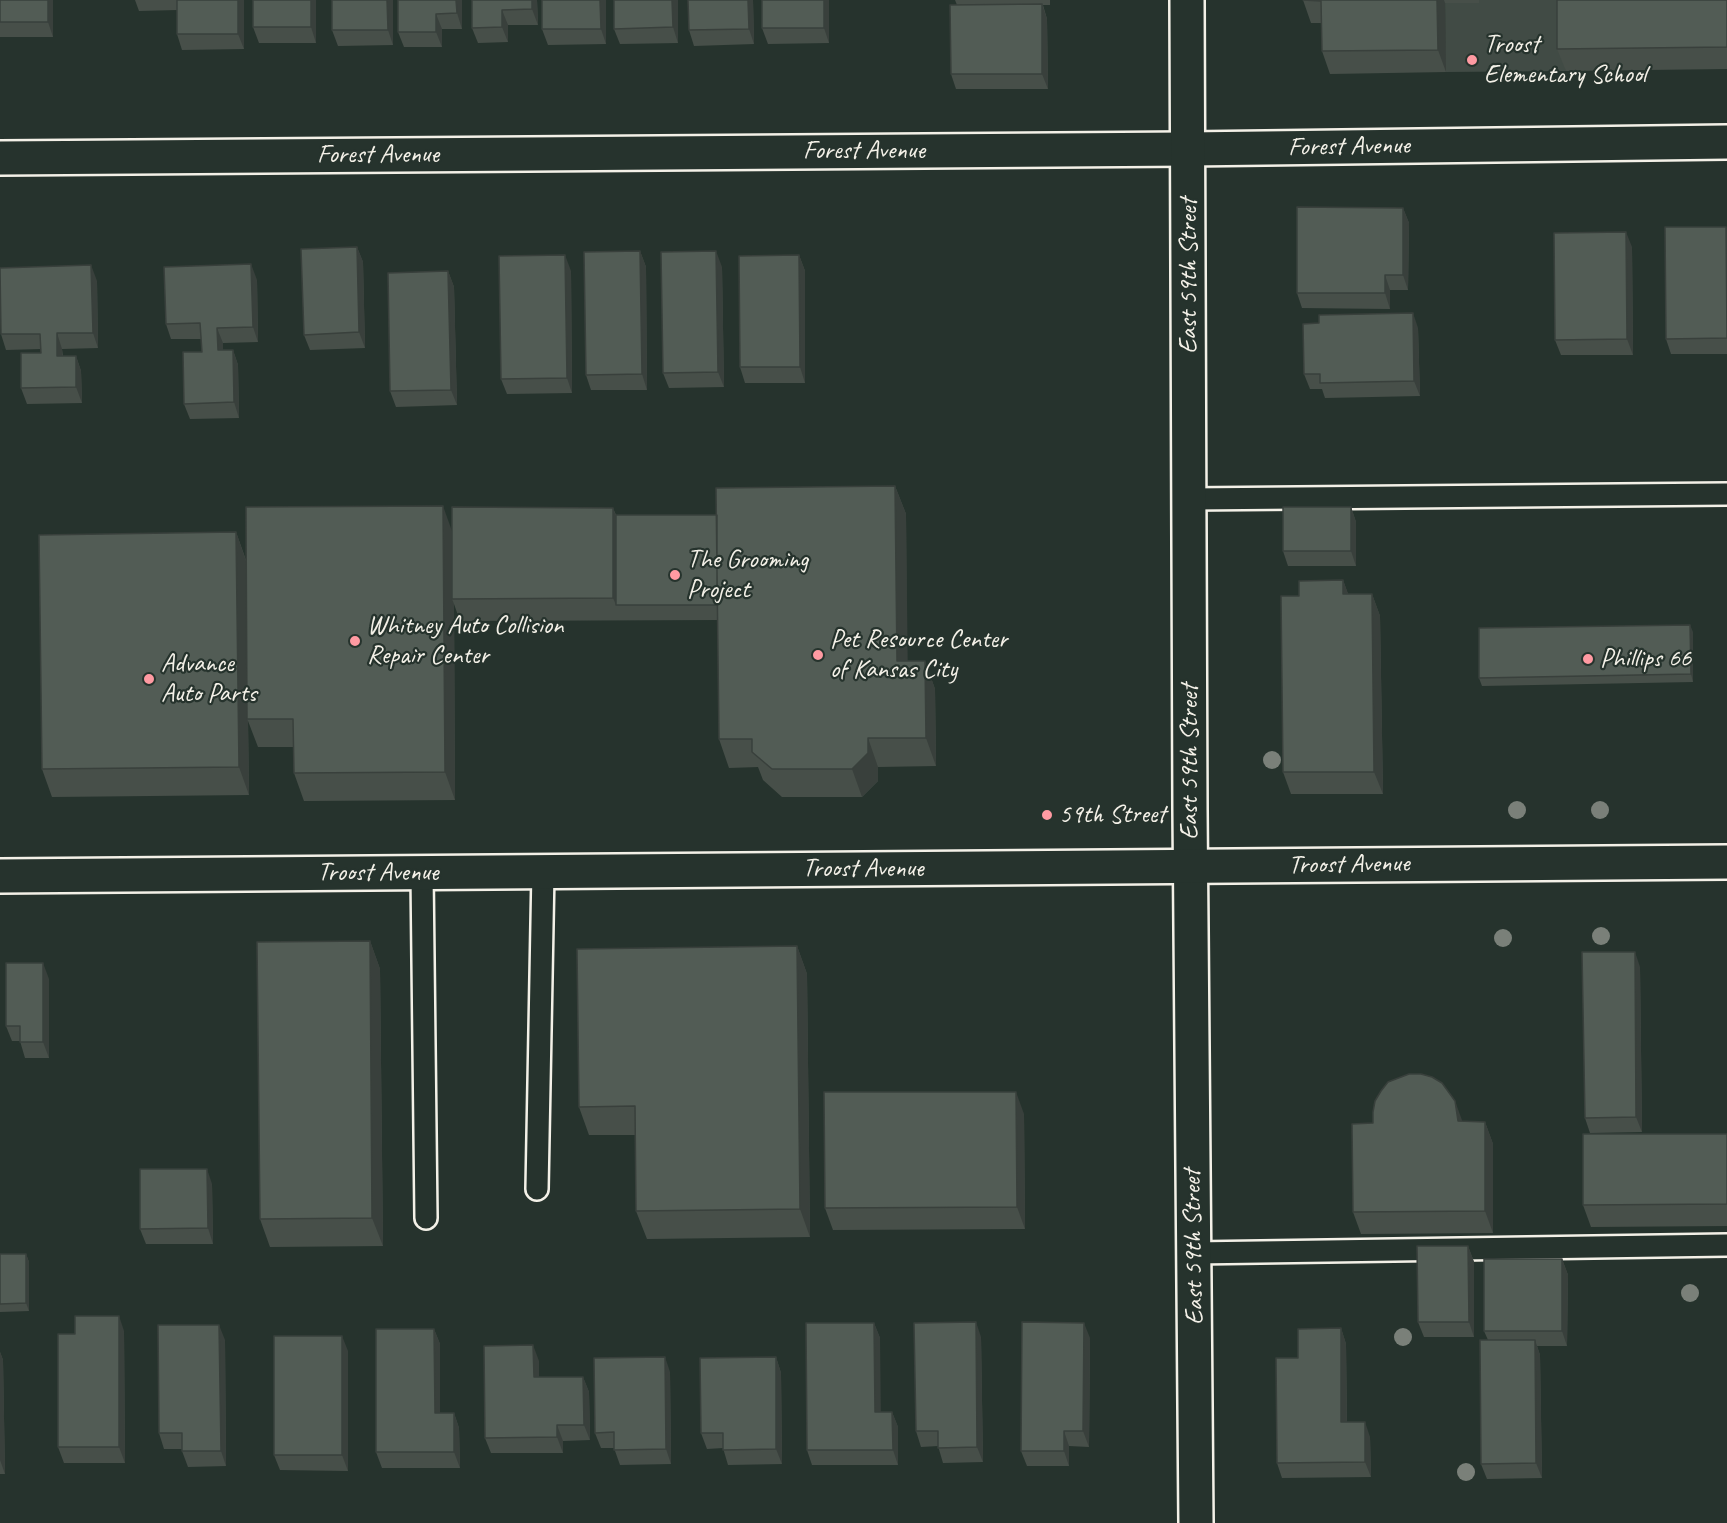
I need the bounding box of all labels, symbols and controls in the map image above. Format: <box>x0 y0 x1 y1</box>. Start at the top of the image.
place label: Troost Elementary School <box>1484 29 1646 90</box>
marker: Troost Elementary School <box>1465 53 1479 67</box>
street label: Forest Avenue <box>1288 130 1410 164</box>
street label: Forest Avenue <box>803 135 925 167</box>
street label: Forest Avenue <box>317 139 439 171</box>
street label: East 59th Street <box>1173 198 1205 354</box>
place label: The Grooming Project <box>687 544 808 606</box>
marker: The Grooming Project <box>668 568 682 582</box>
place label: Whitney Auto Collision Repair Center <box>367 610 564 672</box>
place label: Pet Resource Center of Kansas City <box>830 624 1007 686</box>
marker: Whitney Auto Collision Repair Center <box>348 634 362 648</box>
place label: Phillips 66 <box>1600 643 1691 675</box>
place label: Advance Auto Parts <box>161 648 257 710</box>
marker: Pet Resource Center of Kansas City <box>811 648 825 662</box>
marker: Phillips 66 <box>1581 652 1595 666</box>
marker: Advance Auto Parts <box>142 672 156 686</box>
street label: East 59th Street <box>1174 684 1206 840</box>
place label: 59th Street <box>1059 799 1166 831</box>
marker: 59th Street <box>1040 808 1054 822</box>
street label: Troost Avenue <box>1288 848 1410 882</box>
street label: Troost Avenue <box>802 853 924 885</box>
street label: Troost Avenue <box>317 857 439 889</box>
street label: East 59th Street <box>1177 1169 1211 1325</box>

